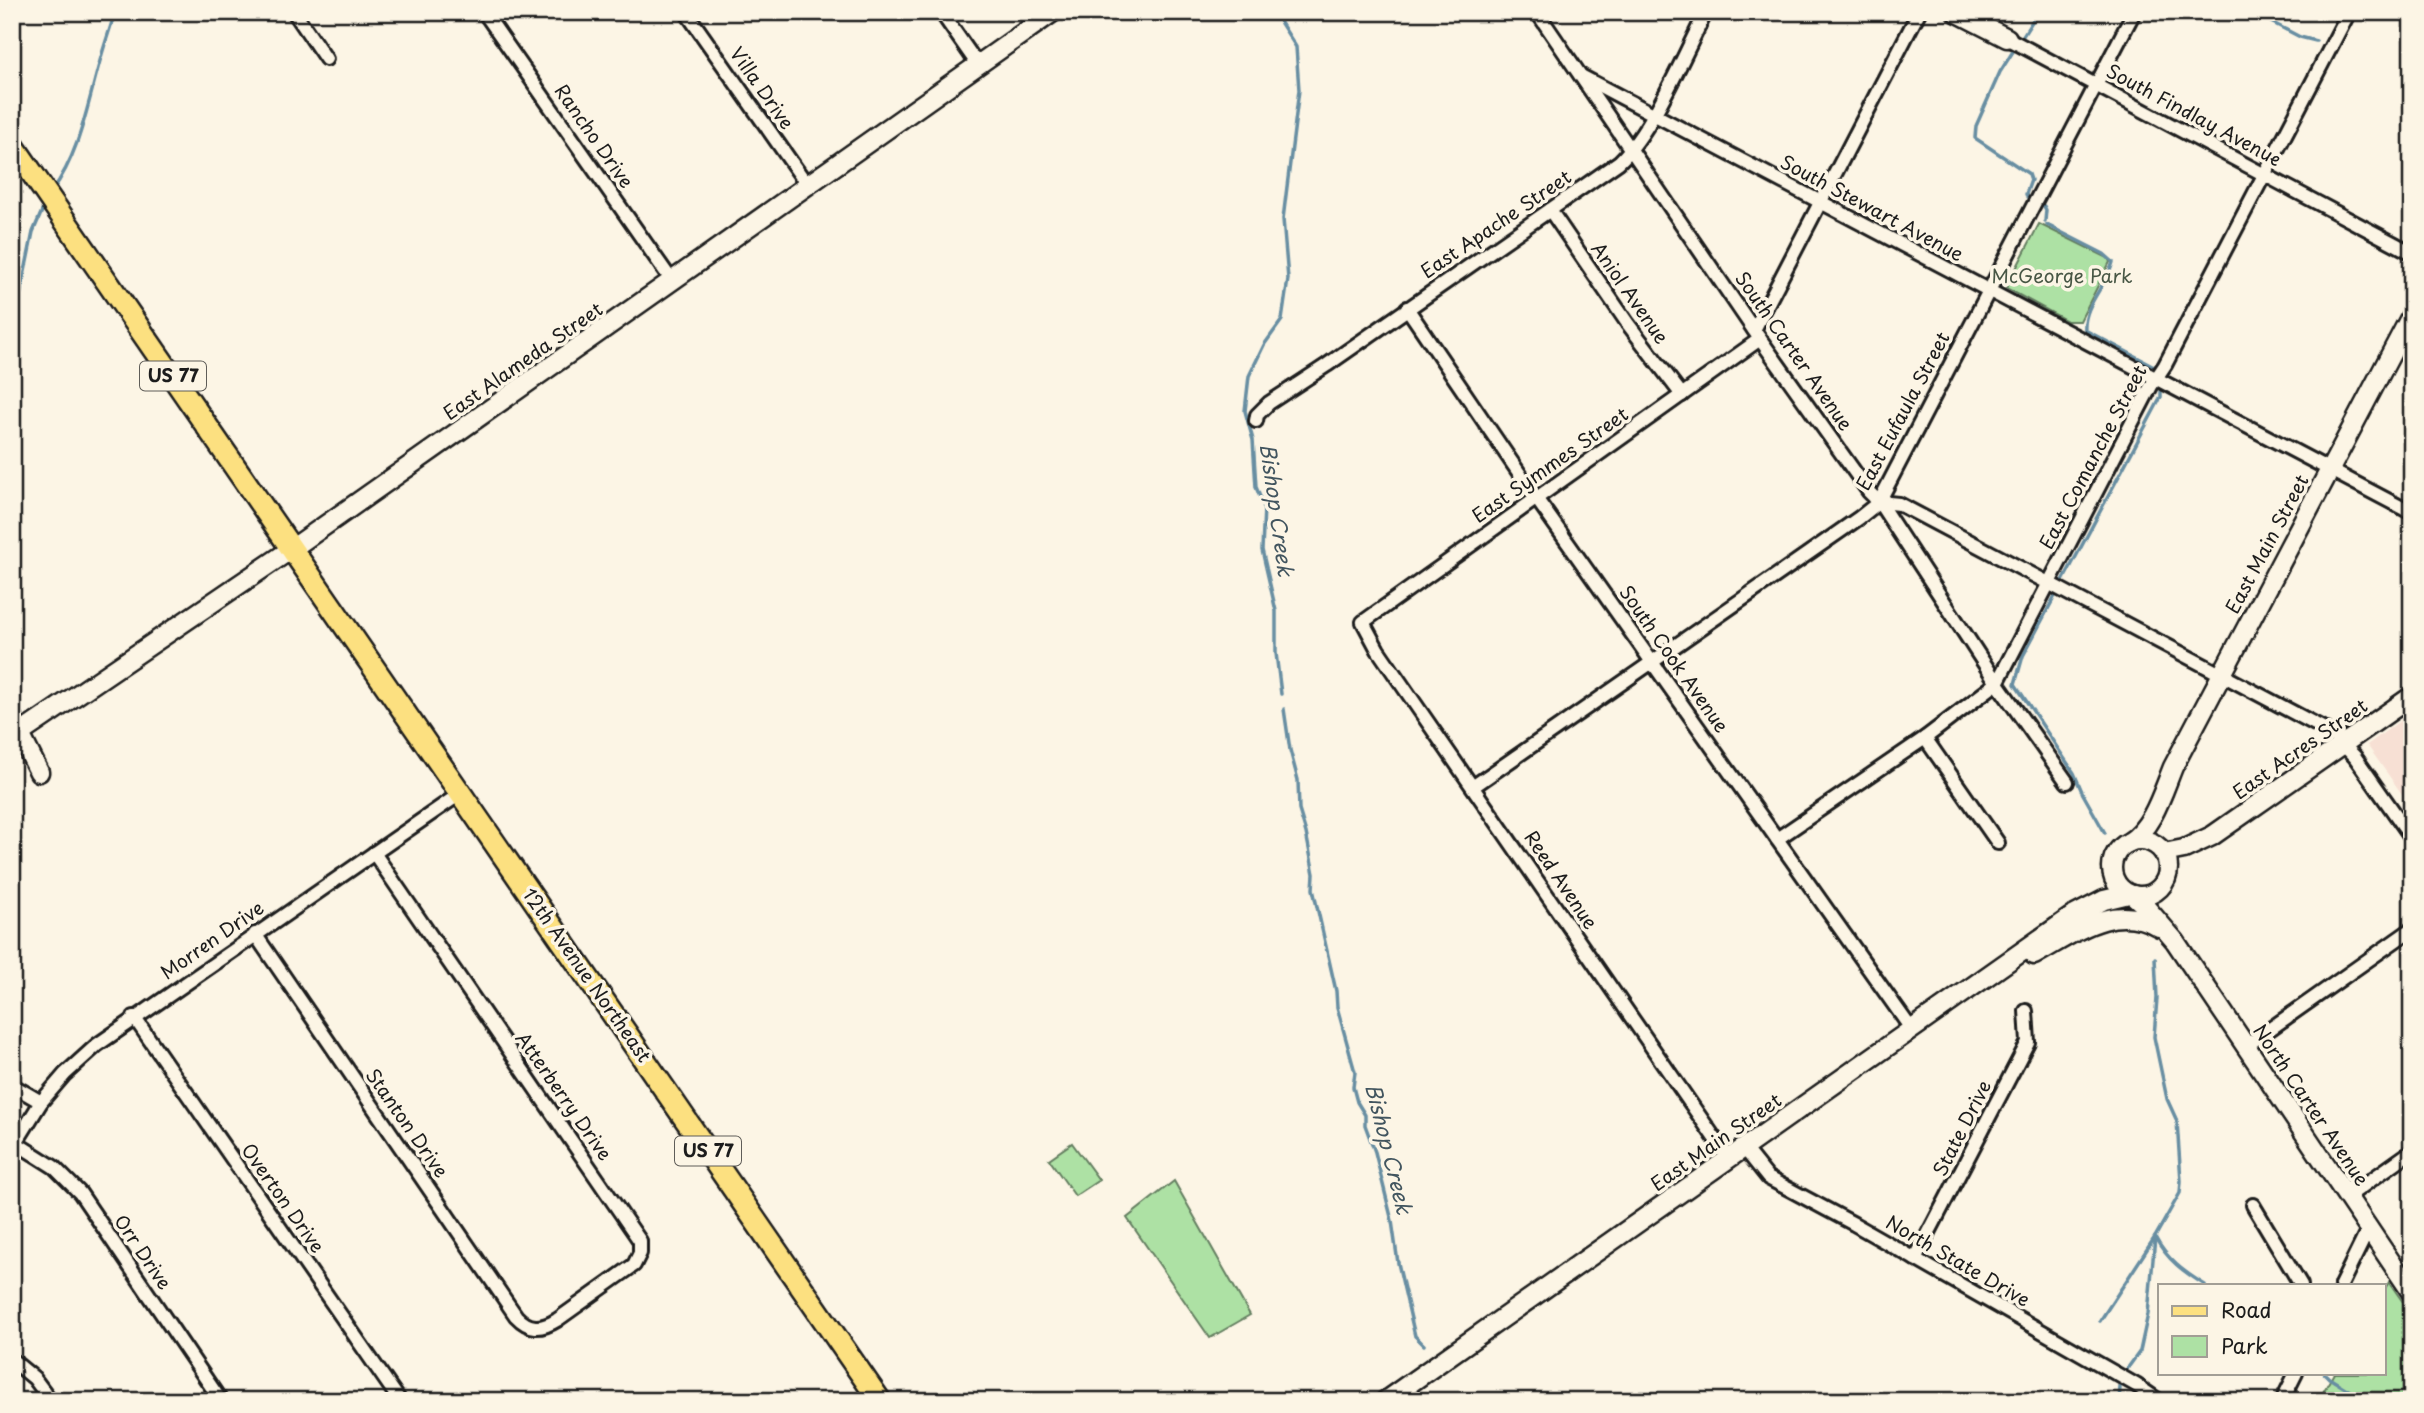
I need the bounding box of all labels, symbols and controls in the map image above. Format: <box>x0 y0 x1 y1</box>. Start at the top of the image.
street label: Villa Drive <box>724 40 802 134</box>
street label: South Findlay Avenue <box>2102 56 2287 172</box>
street label: Rancho Drive <box>549 78 641 193</box>
street label: South Stewart Avenue <box>1776 147 1969 267</box>
street label: East Apache Street <box>1414 162 1577 284</box>
street label: Aniol Avenue <box>1585 236 1676 349</box>
park label: McGeorge Park <box>1992 261 2133 289</box>
street label: South Carter Avenue <box>1729 265 1860 436</box>
street label: East Alameda Street <box>437 294 608 426</box>
street label: East Eufaula Street <box>1848 326 1956 495</box>
street label: East Comanche Street <box>2032 359 2153 554</box>
road number: US 77 <box>140 362 206 390</box>
street label: East Symmes Street <box>1466 399 1634 529</box>
water label: Bishop Creek <box>1253 441 1303 579</box>
street label: East Main Street <box>2218 469 2315 618</box>
street label: South Cook Avenue <box>1613 579 1736 738</box>
street label: East Acres Street <box>2226 691 2373 805</box>
street label: Reed Avenue <box>1518 825 1605 934</box>
street label: 12th Avenue Northeast <box>517 881 659 1068</box>
street label: Morren Drive <box>154 893 269 985</box>
street label: North Carter Avenue <box>2247 1018 2376 1191</box>
street label: Atterberry Drive <box>510 1025 620 1166</box>
street label: Stanton Drive <box>360 1062 456 1183</box>
street label: State Drive <box>1925 1075 1997 1180</box>
water label: Bishop Creek <box>1358 1080 1422 1218</box>
street label: East Main Street <box>1644 1085 1787 1197</box>
road number: US 77 <box>675 1136 741 1166</box>
street label: Overton Drive <box>236 1137 332 1258</box>
street label: North State Drive <box>1881 1207 2036 1313</box>
street label: Orr Drive <box>108 1208 179 1295</box>
legend <box>2158 1284 2386 1374</box>
text: Road <box>2221 1293 2272 1325</box>
text: Park <box>2221 1329 2268 1361</box>

